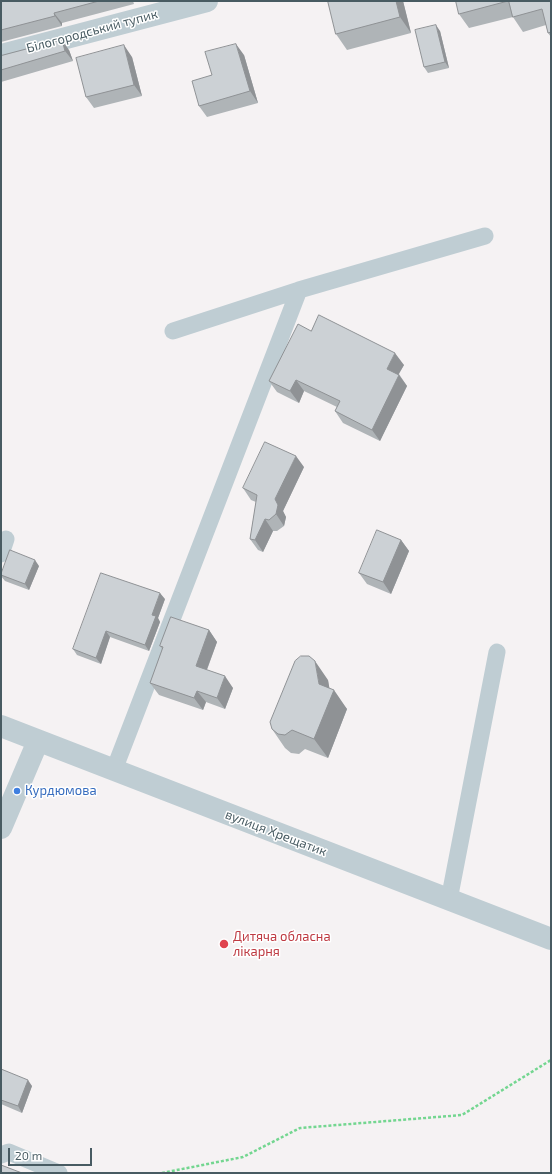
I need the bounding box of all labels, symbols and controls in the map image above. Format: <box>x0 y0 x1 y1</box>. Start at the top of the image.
street label: Білогородський тупик <box>25 6 159 56</box>
place label: Курдюмова <box>25 783 97 799</box>
marker: Курдюмова <box>12 786 22 796</box>
street label: вулиця Хрещатик <box>223 806 329 860</box>
place label: Дитяча обласна лікарня <box>233 929 331 960</box>
marker: Дитяча обласна лікарня <box>218 938 230 950</box>
scale bar <box>10 1140 94 1166</box>
text: 20 m <box>15 1148 42 1162</box>

